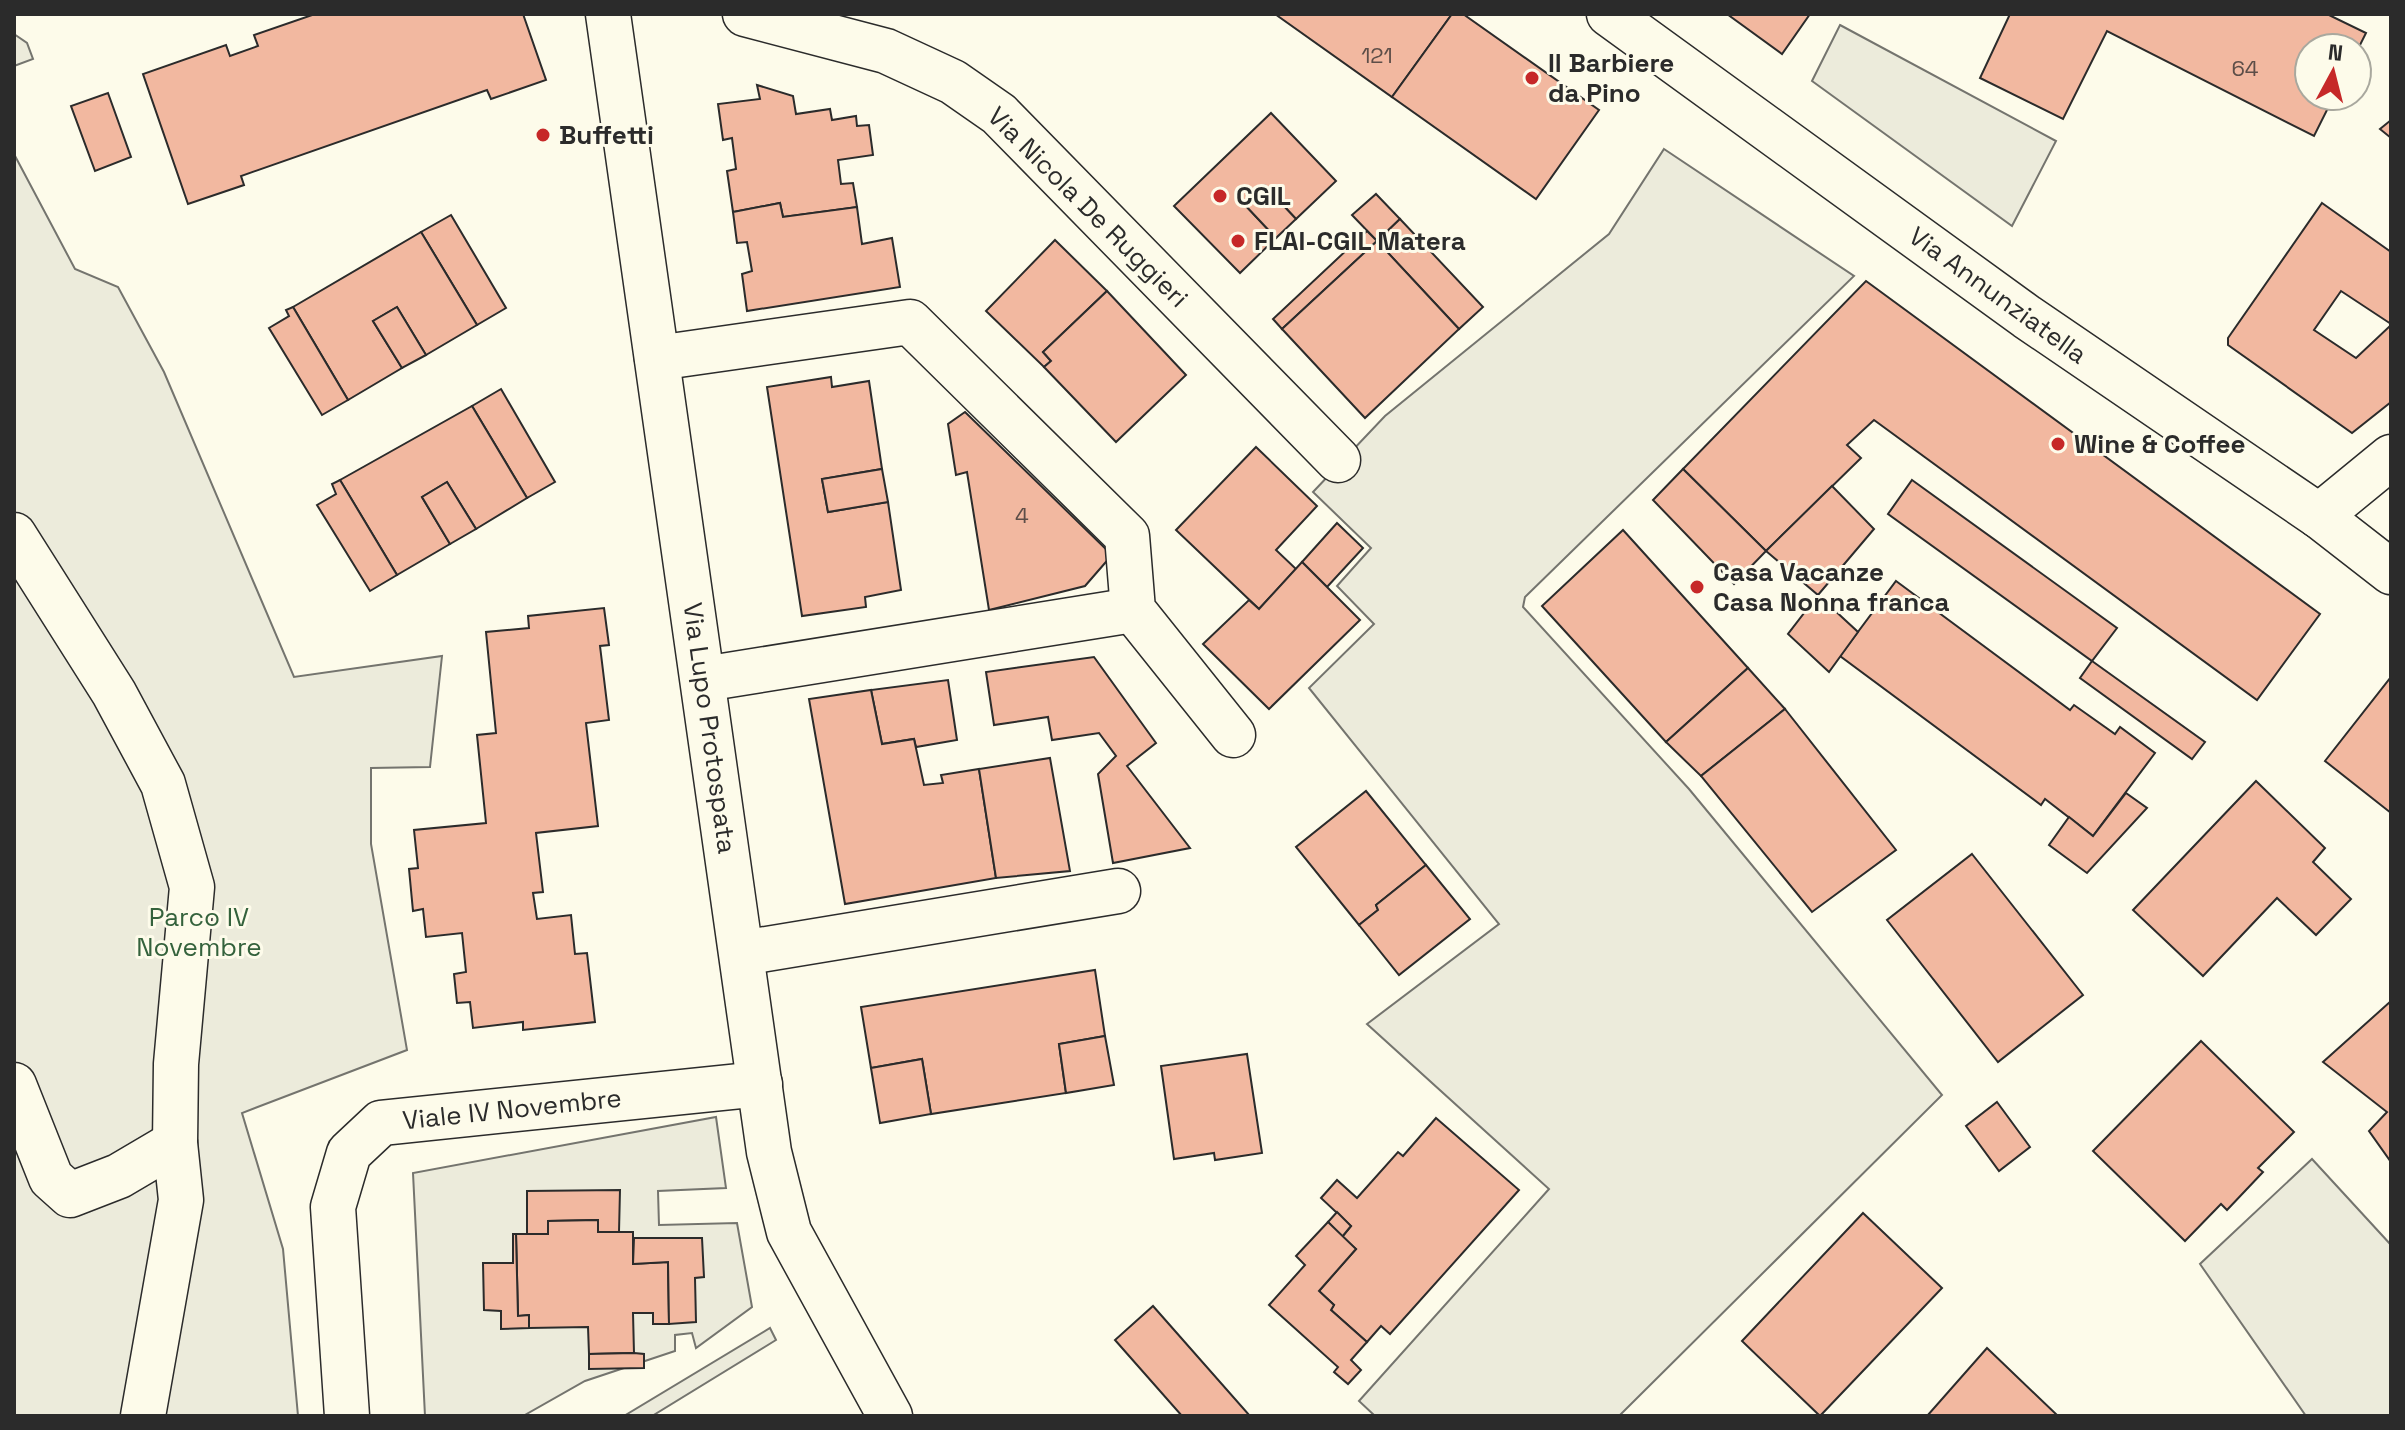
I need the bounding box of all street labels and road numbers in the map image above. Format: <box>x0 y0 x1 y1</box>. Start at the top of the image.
street label: Via Nicola De Ruggieri <box>980 99 1196 315</box>
street label: Via Annunziatella <box>1902 219 2094 371</box>
street label: Via Lupo Protospata <box>676 600 744 856</box>
street label: Viale IV Novembre <box>401 1081 623 1137</box>

